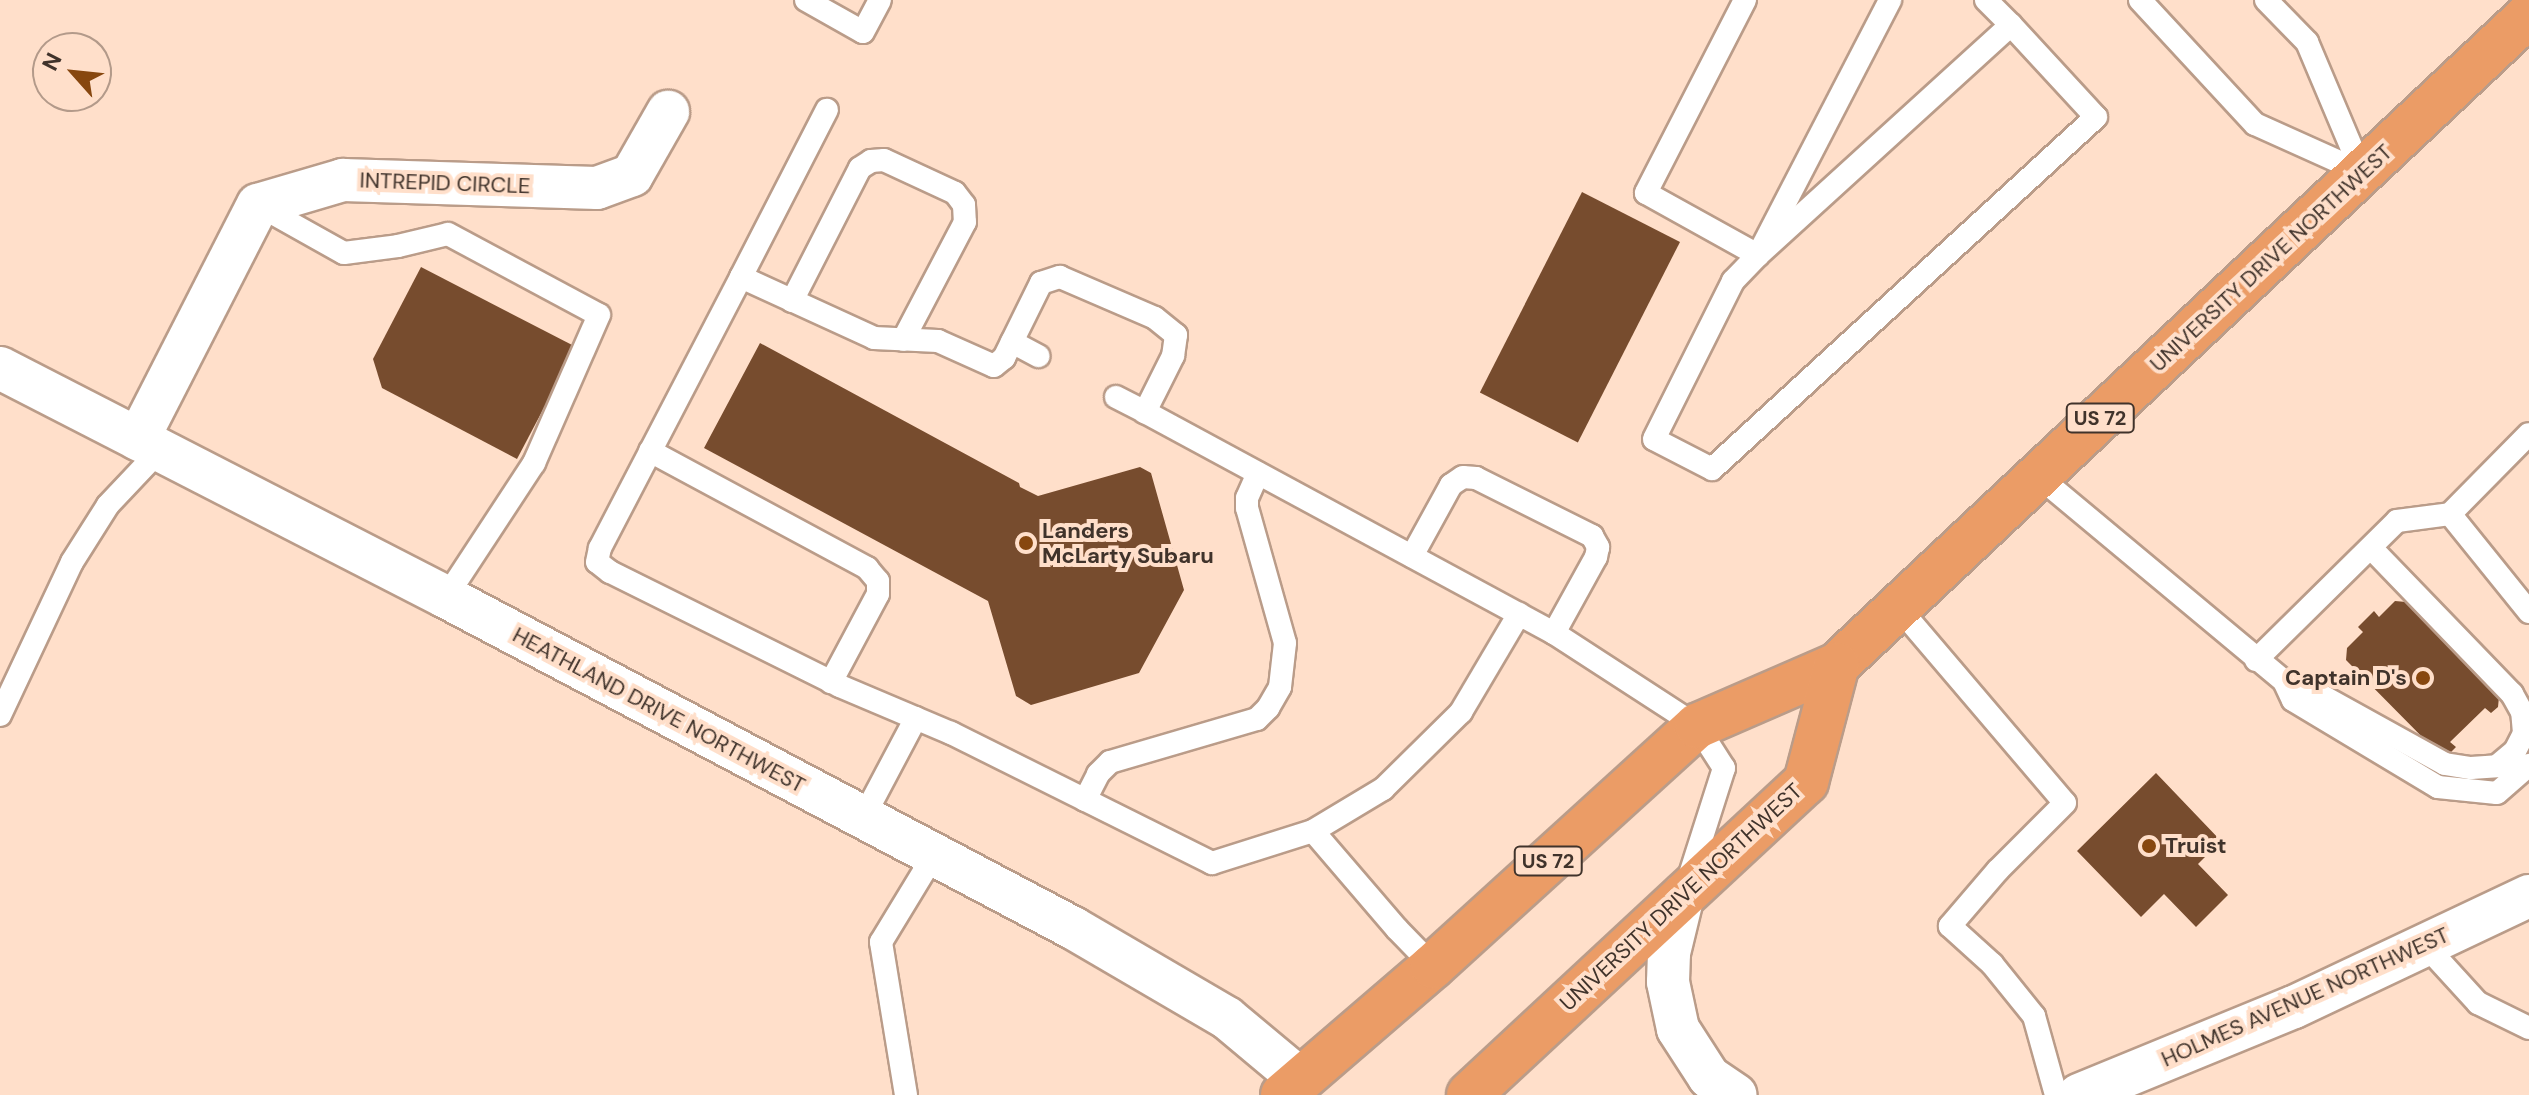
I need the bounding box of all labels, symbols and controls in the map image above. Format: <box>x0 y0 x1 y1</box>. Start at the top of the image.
north arrow <box>32 32 112 112</box>
text: N <box>35 48 69 76</box>
street label: UNIVERSITY DRIVE NORTHWEST <box>2145 139 2397 377</box>
street label: INTREPID CIRCLE <box>359 167 531 199</box>
road number: US 72 <box>2064 402 2136 434</box>
place label: Landers McLarty Subaru <box>1042 517 1214 568</box>
marker: Landers McLarty Subaru <box>1017 534 1035 552</box>
street label: HEATHLAND DRIVE NORTHWEST <box>508 621 810 799</box>
place label: Captain D's <box>2285 665 2407 691</box>
marker: Captain D's <box>2414 669 2432 687</box>
street label: UNIVERSITY DRIVE NORTHWEST <box>1555 778 1807 1016</box>
place label: Truist <box>2165 833 2227 859</box>
marker: Truist <box>2140 837 2158 855</box>
road number: US 72 <box>1512 845 1584 877</box>
street label: HOLMES AVENUE NORTHWEST <box>2157 922 2453 1072</box>

